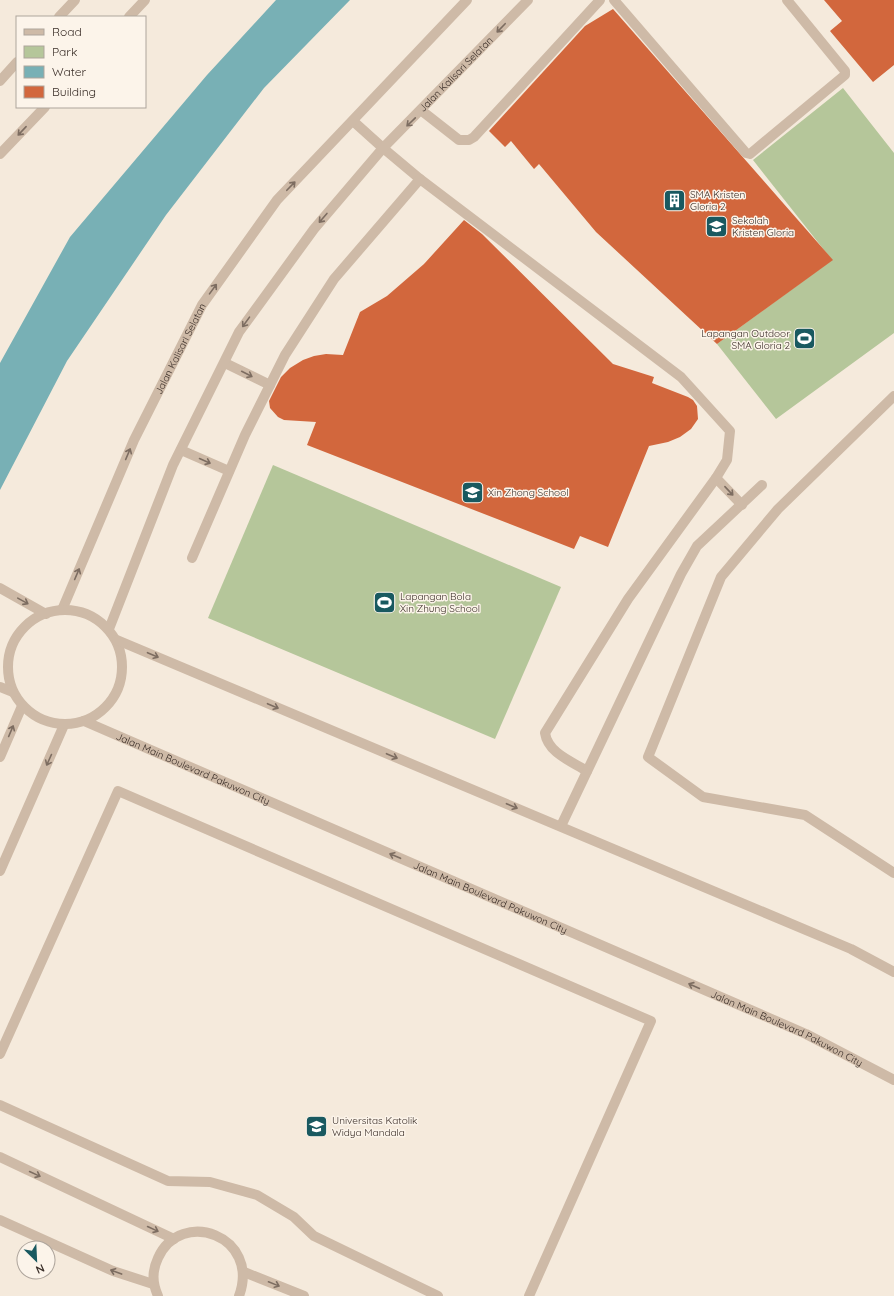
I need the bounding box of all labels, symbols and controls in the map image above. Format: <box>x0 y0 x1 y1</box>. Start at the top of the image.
legend <box>16 16 146 108</box>
one-way arrow <box>496 23 506 33</box>
text: Road <box>52 24 82 39</box>
street label: Jalan Kalisari Selatan <box>416 34 496 115</box>
text: Park <box>52 44 77 59</box>
text: Water <box>52 64 87 79</box>
text: Building <box>52 84 96 99</box>
one-way arrow <box>406 117 416 127</box>
one-way arrow <box>17 126 27 136</box>
one-way arrow <box>286 181 296 191</box>
building icon: SMA Kristen Gloria 2 <box>662 187 688 213</box>
place label: SMA Kristen Gloria 2 <box>690 188 745 213</box>
one-way arrow <box>319 213 328 223</box>
school or university icon: Sekolah Kristen Gloria <box>704 213 730 239</box>
place label: Sekolah Kristen Gloria <box>732 214 794 239</box>
one-way arrow <box>209 284 217 295</box>
street label: Jalan Kalisari Selatan <box>152 301 209 397</box>
one-way arrow <box>242 317 250 328</box>
sports icon: Lapangan Outdoor SMA Gloria 2 <box>792 326 818 352</box>
place label: Lapangan Outdoor SMA Gloria 2 <box>701 327 790 352</box>
one-way arrow <box>241 371 253 378</box>
one-way arrow <box>125 449 133 461</box>
one-way arrow <box>199 457 211 465</box>
school or university icon: Xin Zhong School <box>459 479 485 505</box>
place label: Xin Zhong School <box>488 486 568 499</box>
one-way arrow <box>724 486 733 496</box>
one-way arrow <box>74 568 81 580</box>
sports icon: Lapangan Bola Xin Zhung School <box>371 589 397 615</box>
place label: Lapangan Bola Xin Zhung School <box>400 590 480 615</box>
one-way arrow <box>17 598 29 605</box>
one-way arrow <box>146 652 158 660</box>
one-way arrow <box>266 702 278 710</box>
one-way arrow <box>8 726 15 738</box>
street label: Jalan Main Boulevard Pakuwon City <box>114 730 272 808</box>
one-way arrow <box>386 752 398 760</box>
one-way arrow <box>44 754 52 766</box>
one-way arrow <box>506 803 518 810</box>
one-way arrow <box>390 852 402 859</box>
street label: Jalan Main Boulevard Pakuwon City <box>411 859 569 937</box>
one-way arrow <box>689 981 701 989</box>
street label: Jalan Main Boulevard Pakuwon City <box>709 987 865 1070</box>
school or university icon: Universitas Katolik Widya Mandala <box>304 1113 330 1139</box>
place label: Universitas Katolik Widya Mandala <box>332 1114 417 1139</box>
one-way arrow <box>29 1171 41 1178</box>
one-way arrow <box>147 1226 159 1233</box>
north arrow <box>16 1240 56 1280</box>
text: N <box>34 1261 47 1277</box>
one-way arrow <box>111 1267 123 1275</box>
one-way arrow <box>267 1280 279 1288</box>

